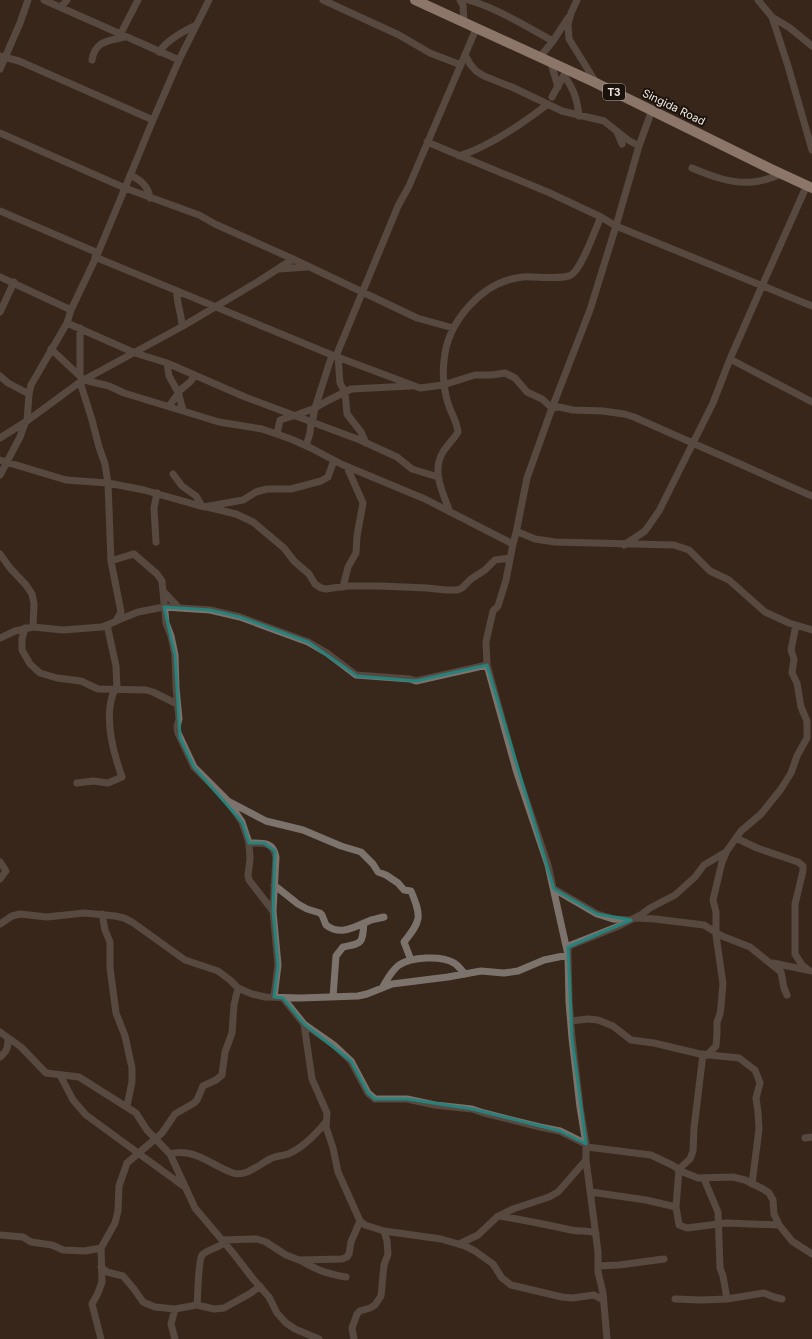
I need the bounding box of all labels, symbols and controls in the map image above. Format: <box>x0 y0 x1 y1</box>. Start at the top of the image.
road number: T3 <box>603 84 625 100</box>
street label: Singida Road <box>640 86 708 128</box>

